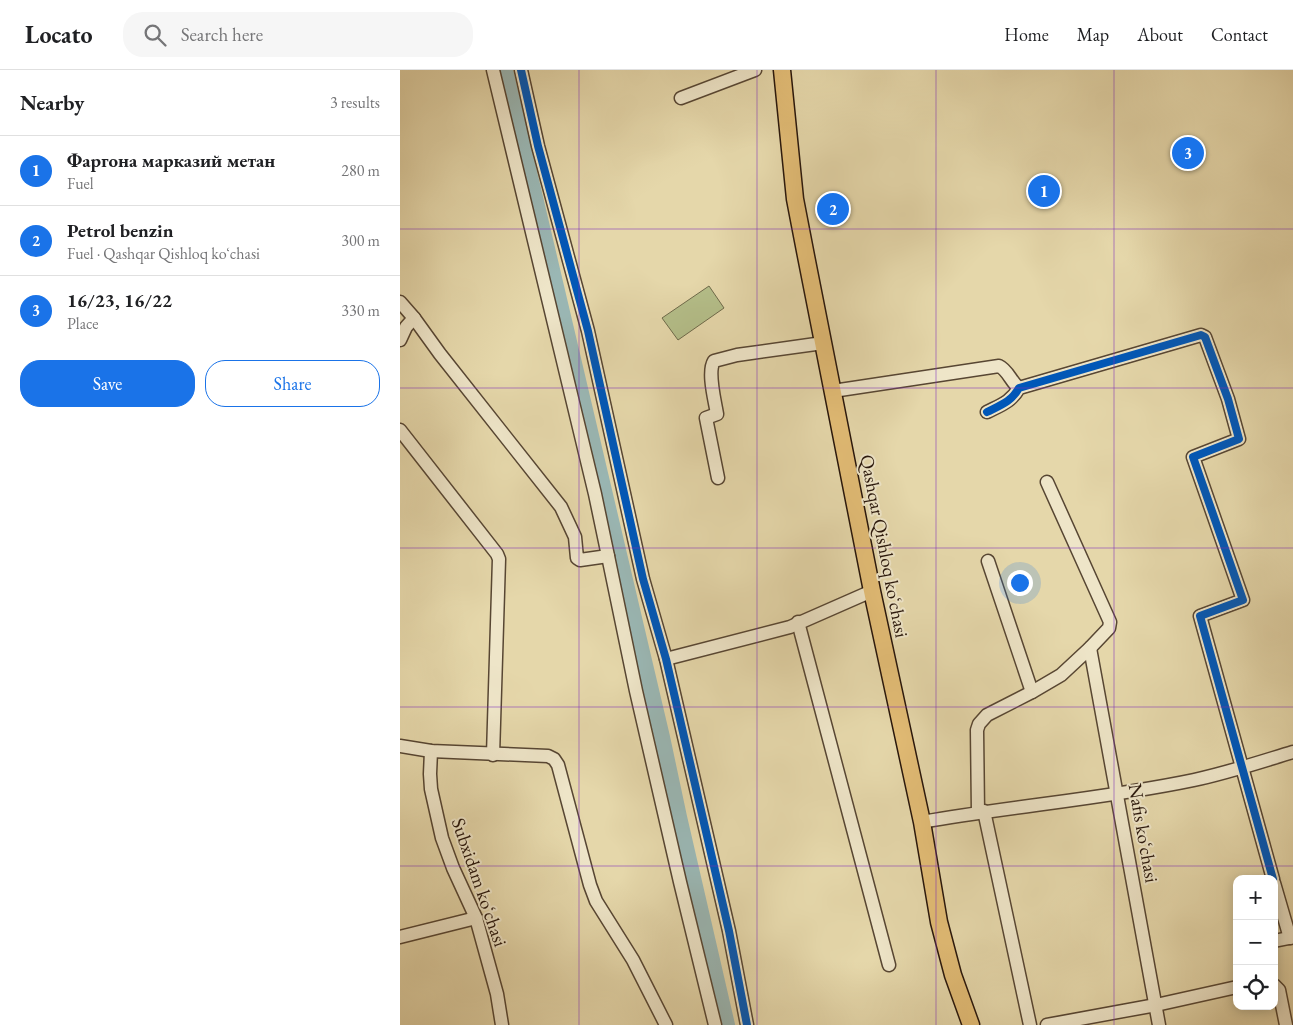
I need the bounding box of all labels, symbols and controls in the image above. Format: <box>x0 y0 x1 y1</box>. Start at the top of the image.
search box <box>123 12 473 57</box>
text: Locato <box>25 19 93 50</box>
icon: search <box>141 21 169 49</box>
text: Search here <box>181 22 263 47</box>
text: Home <box>1004 23 1049 46</box>
text: Map <box>1077 23 1109 46</box>
text: About <box>1137 23 1183 46</box>
text: Contact <box>1211 23 1268 46</box>
text: Nearby <box>20 89 84 116</box>
text: 3 results <box>330 92 380 113</box>
pin: 3 <box>1172 134 1204 172</box>
text: Фаргона марказий метан <box>67 148 275 173</box>
text: 1 <box>32 160 40 181</box>
text: 280 m <box>341 160 380 181</box>
pin: 1 <box>1028 172 1060 210</box>
text: Fuel <box>67 173 94 194</box>
pin: 2 <box>817 190 849 228</box>
text: Petrol benzin <box>67 218 173 243</box>
text: 2 <box>32 230 40 251</box>
text: 300 m <box>341 230 380 251</box>
text: Fuel · Qashqar Qishloq koʻchasi <box>67 243 260 264</box>
text: 16/23, 16/22 <box>67 288 172 313</box>
text: 3 <box>32 300 40 321</box>
text: 330 m <box>341 300 380 321</box>
text: Place <box>67 313 99 334</box>
button: Save <box>20 360 195 407</box>
button: Share <box>205 360 380 407</box>
street label: Qashqar Qishloq koʻchasi <box>854 452 915 640</box>
your location <box>1007 570 1033 596</box>
street label: Nafis koʻchasi <box>1122 781 1165 885</box>
street label: Subxidam koʻchasi <box>446 814 513 950</box>
map controls <box>1233 875 1278 1010</box>
button: + <box>1233 875 1278 920</box>
button: − <box>1233 920 1278 965</box>
button: locate <box>1233 965 1278 1010</box>

